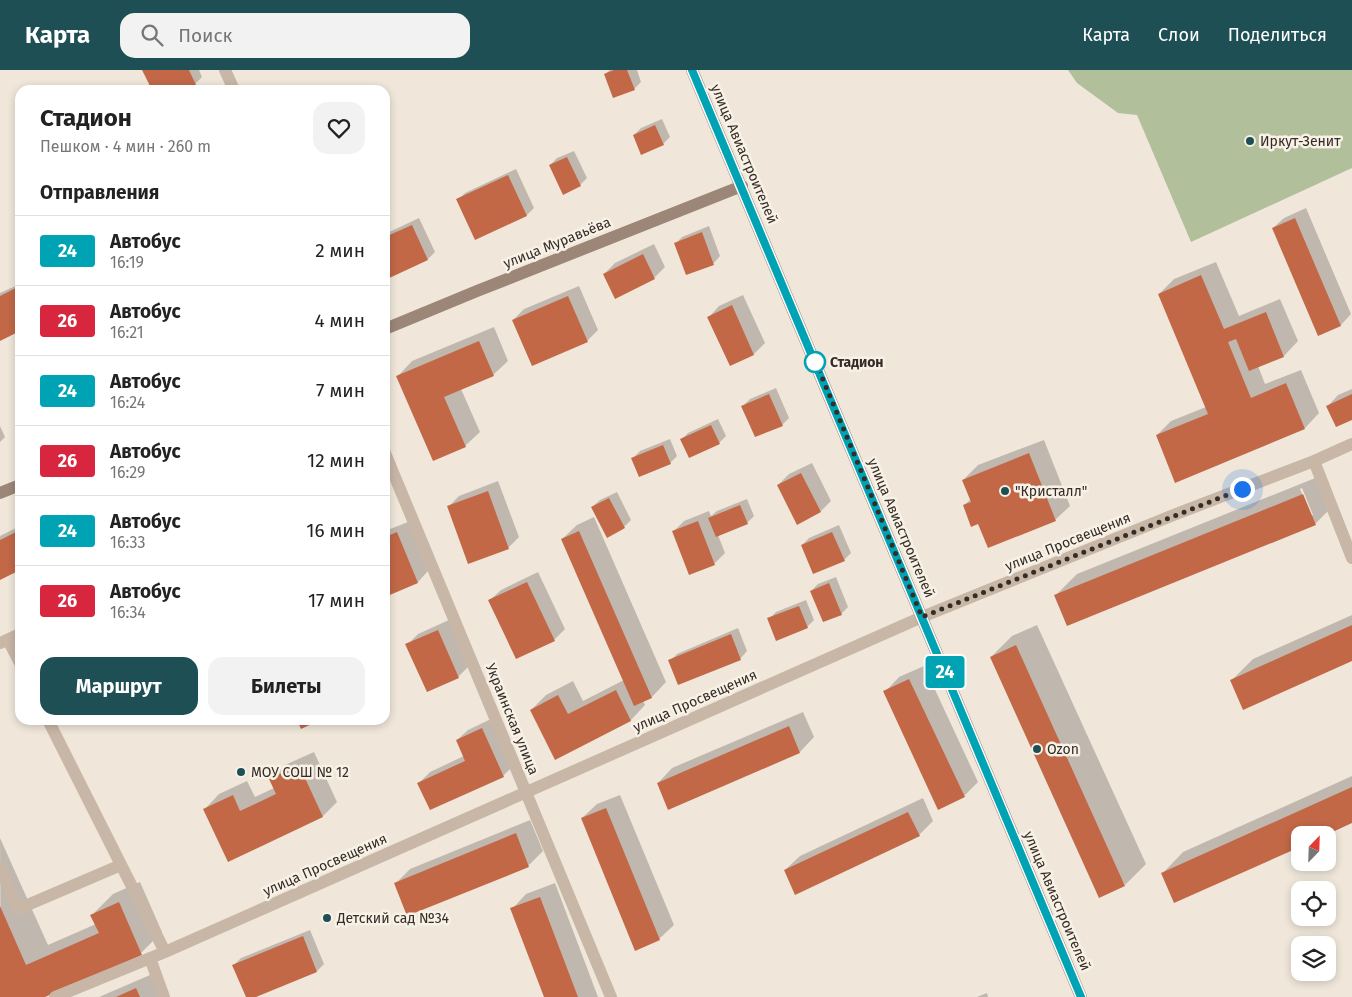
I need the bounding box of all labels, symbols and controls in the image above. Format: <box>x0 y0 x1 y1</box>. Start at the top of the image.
search box <box>120 13 470 58</box>
text: Карта <box>25 21 90 49</box>
icon: search <box>138 21 166 49</box>
text: Поиск <box>178 24 232 47</box>
text: Карта <box>1082 24 1130 46</box>
text: Слои <box>1158 24 1200 46</box>
text: Поделиться <box>1228 24 1327 46</box>
street label: улица Авиастроителей <box>707 82 781 226</box>
button: heart <box>313 102 365 154</box>
text: Стадион <box>40 104 132 132</box>
place label: Иркут-Зенит <box>1260 133 1341 150</box>
marker: Иркут-Зенит <box>1244 135 1256 147</box>
text: Пешком · 4 мин · 260 m <box>40 137 211 156</box>
text: Отправления <box>40 181 159 204</box>
street label: улица Муравьёва <box>501 214 613 272</box>
text: Автобус <box>110 230 181 253</box>
text: 2 мин <box>315 239 365 262</box>
text: 24 <box>58 240 77 262</box>
text: 16:19 <box>110 253 144 272</box>
text: Автобус <box>110 300 181 323</box>
text: 4 мин <box>314 309 365 332</box>
text: 26 <box>58 310 77 332</box>
text: 16:21 <box>110 323 144 342</box>
marker: Стадион <box>804 351 826 373</box>
place label: Стадион <box>830 354 884 371</box>
text: Автобус <box>110 370 181 393</box>
text: 7 мин <box>316 379 365 402</box>
text: 24 <box>58 380 77 402</box>
text: 16:24 <box>110 393 145 412</box>
text: Автобус <box>110 440 181 463</box>
text: 12 мин <box>307 449 365 472</box>
text: 26 <box>58 450 77 472</box>
street label: улица Авиастроителей <box>864 456 938 600</box>
text: 16:29 <box>110 463 145 482</box>
your location <box>1230 477 1255 502</box>
place label: "Кристалл" <box>1015 483 1087 500</box>
marker: "Кристалл" <box>999 485 1011 497</box>
street label: улица Просвещения <box>1003 509 1133 575</box>
text: Автобус <box>110 510 181 533</box>
text: 16 мин <box>306 519 365 542</box>
text: 24 <box>58 520 77 542</box>
text: 16:33 <box>110 533 145 552</box>
text: Автобус <box>110 580 181 603</box>
text: 17 мин <box>308 589 365 612</box>
text: 26 <box>58 590 77 612</box>
text: 16:34 <box>110 603 146 622</box>
line badge: 24 <box>922 656 968 688</box>
button: Маршрут <box>40 657 198 715</box>
button: Билеты <box>208 657 365 715</box>
street label: Украинская улица <box>482 661 542 777</box>
text: 24 <box>936 661 954 683</box>
street label: улица Просвещения <box>630 666 760 736</box>
place label: Ozon <box>1047 741 1079 758</box>
marker: Ozon <box>1031 743 1043 755</box>
place label: МОУ СОШ № 12 <box>251 764 349 781</box>
marker: МОУ СОШ № 12 <box>235 766 247 778</box>
north arrow <box>1291 826 1336 871</box>
map controls <box>1291 826 1336 981</box>
street label: улица Авиастроителей <box>1020 829 1094 973</box>
street label: улица Просвещения <box>260 830 390 900</box>
button: locate <box>1291 881 1336 926</box>
place label: Детский сад №34 <box>336 910 450 927</box>
marker: Детский сад №34 <box>321 912 333 924</box>
button: layers <box>1291 936 1336 981</box>

